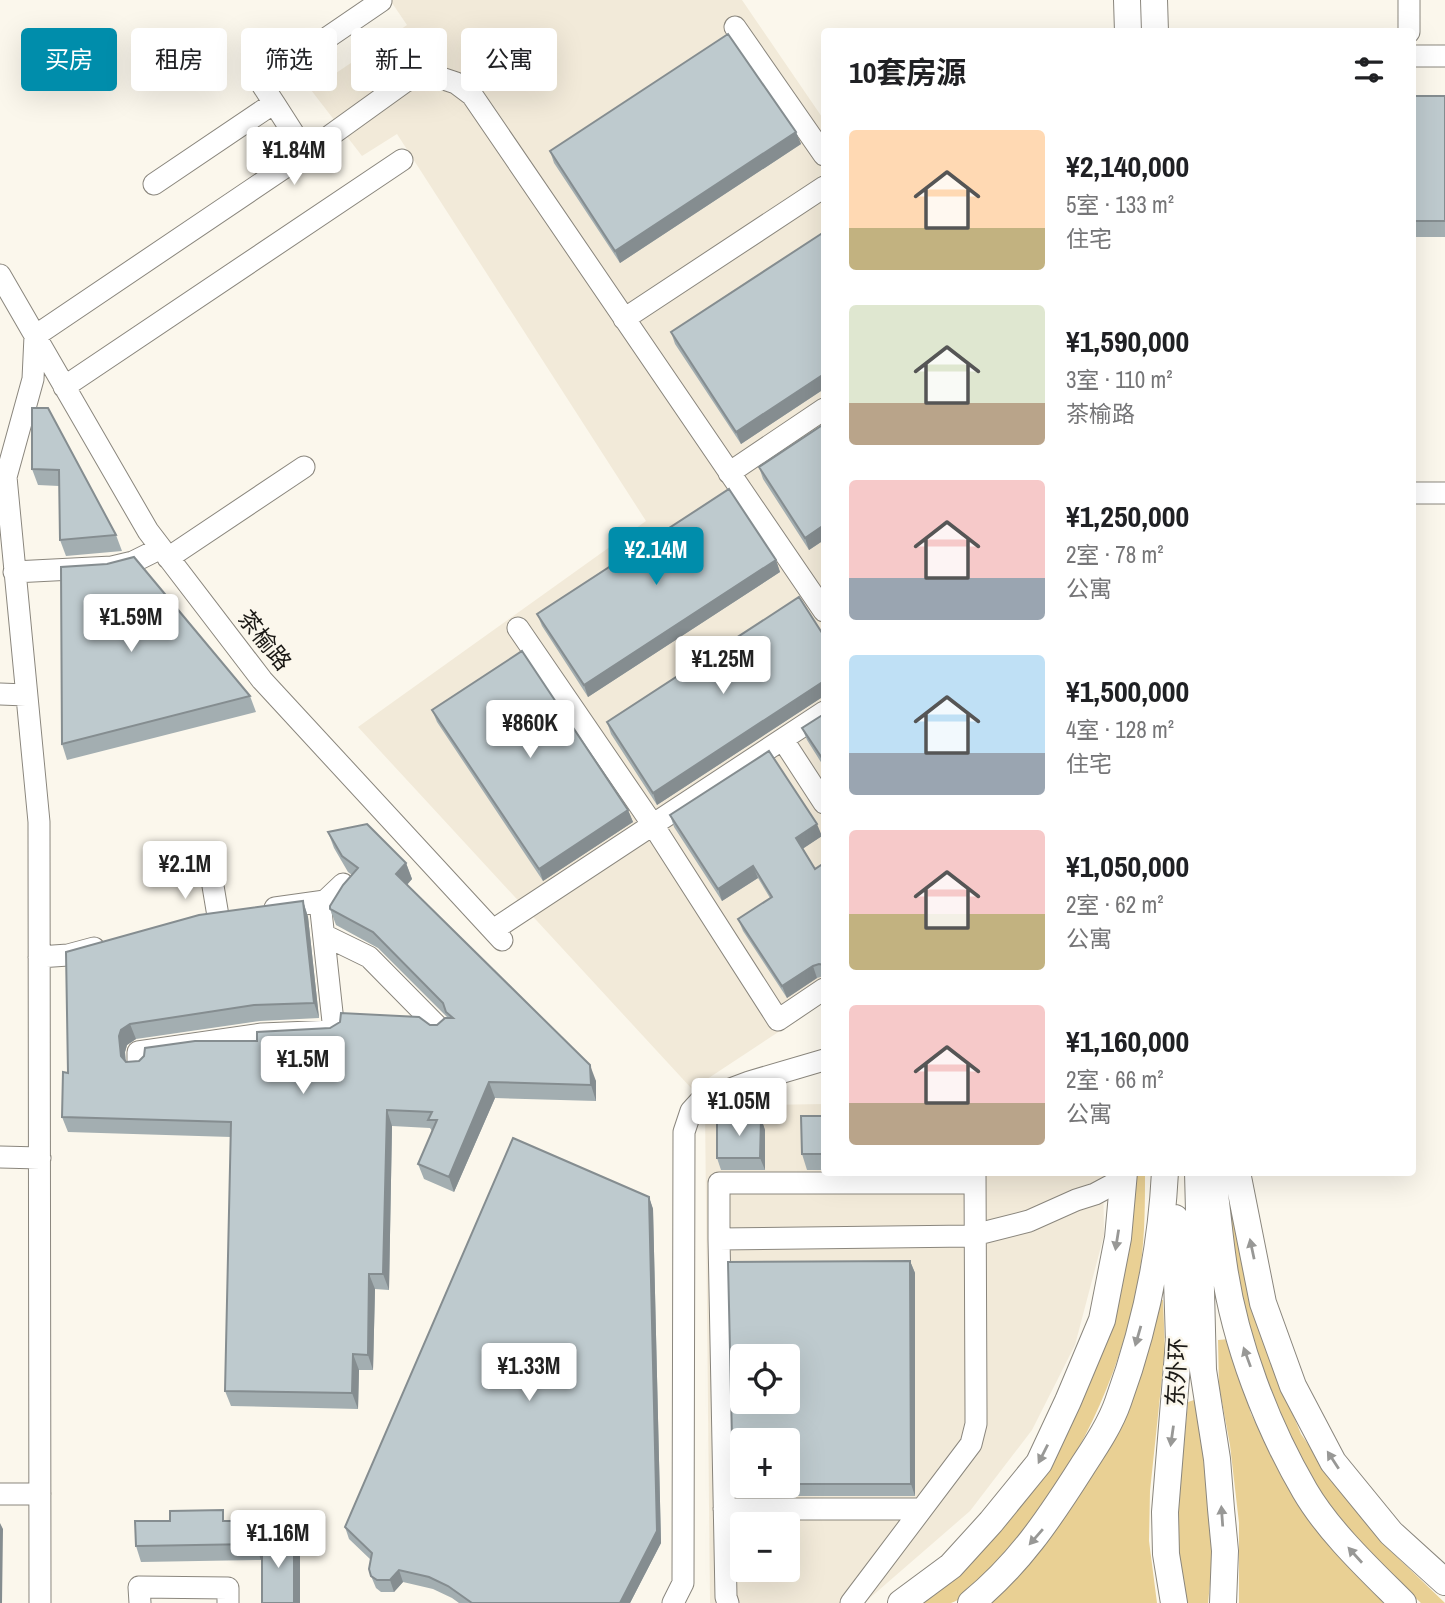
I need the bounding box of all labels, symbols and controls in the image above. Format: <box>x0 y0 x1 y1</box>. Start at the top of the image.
chip: 买房 <box>21 28 117 91</box>
chip: 租房 <box>131 28 227 91</box>
chip: 筛选 <box>241 28 337 91</box>
chip: 新上 <box>351 28 447 91</box>
chip: 公寓 <box>461 28 557 91</box>
icon: filters <box>1350 51 1388 89</box>
text: 10套房源 <box>849 52 966 92</box>
pin: ¥1.84M <box>237 128 351 187</box>
text: ¥1.84M <box>263 134 325 165</box>
text: ¥2,140,000 <box>1066 146 1189 186</box>
icon: home <box>905 158 989 242</box>
text: 5室 · 133 m² <box>1066 189 1174 220</box>
text: 住宅 <box>1066 223 1112 254</box>
text: ¥1,590,000 <box>1066 321 1189 361</box>
icon: home <box>905 333 989 417</box>
text: 3室 · 110 m² <box>1066 364 1173 395</box>
text: 茶榆路 <box>1066 398 1135 429</box>
text: ¥1,250,000 <box>1066 496 1189 536</box>
icon: home <box>905 508 989 592</box>
pin: ¥2.14M <box>599 528 713 587</box>
text: ¥2.14M <box>625 534 687 565</box>
text: 2室 · 78 m² <box>1066 539 1163 570</box>
text: 公寓 <box>1066 573 1112 604</box>
pin: ¥1.59M <box>74 594 188 654</box>
text: ¥1.59M <box>100 601 162 632</box>
street label: 茶榆路 <box>231 603 299 677</box>
pin: ¥1.25M <box>666 636 780 696</box>
text: ¥1.25M <box>692 643 754 674</box>
text: ¥1,500,000 <box>1066 671 1189 711</box>
icon: home <box>905 683 989 767</box>
pin: ¥860K <box>481 700 579 760</box>
text: ¥860K <box>502 707 558 738</box>
text: 4室 · 128 m² <box>1066 714 1174 745</box>
text: 住宅 <box>1066 748 1112 779</box>
pin: ¥2.1M <box>136 842 234 901</box>
text: ¥1,050,000 <box>1066 846 1189 886</box>
text: ¥2.1M <box>159 848 211 879</box>
icon: home <box>905 858 989 942</box>
text: 2室 · 62 m² <box>1066 889 1163 920</box>
text: 公寓 <box>1066 923 1112 954</box>
text: ¥1,160,000 <box>1066 1021 1189 1061</box>
icon: home <box>905 1033 989 1117</box>
pin: ¥1.5M <box>254 1036 352 1096</box>
text: ¥1.5M <box>277 1043 329 1074</box>
text: 2室 · 66 m² <box>1066 1064 1163 1095</box>
pin: ¥1.05M <box>682 1078 796 1138</box>
text: ¥1.05M <box>708 1085 770 1116</box>
text: 公寓 <box>1066 1098 1112 1129</box>
one-way arrow <box>1111 1229 1122 1251</box>
one-way arrow <box>1246 1238 1257 1260</box>
one-way arrow <box>1132 1326 1142 1347</box>
street label: 东外环 <box>1159 1337 1193 1407</box>
pin: ¥1.33M <box>472 1344 586 1403</box>
map controls <box>730 1344 800 1582</box>
button: locate <box>730 1344 800 1414</box>
one-way arrow <box>1241 1347 1252 1368</box>
text: ¥1.33M <box>498 1350 560 1381</box>
one-way arrow <box>1166 1425 1177 1447</box>
button: + <box>730 1428 800 1498</box>
one-way arrow <box>1037 1444 1048 1464</box>
one-way arrow <box>1326 1451 1340 1469</box>
one-way arrow <box>1216 1505 1227 1527</box>
pin: ¥1.16M <box>221 1510 335 1570</box>
button: − <box>730 1512 800 1582</box>
text: ¥1.16M <box>247 1517 309 1548</box>
one-way arrow <box>1028 1528 1044 1546</box>
one-way arrow <box>1347 1546 1363 1564</box>

